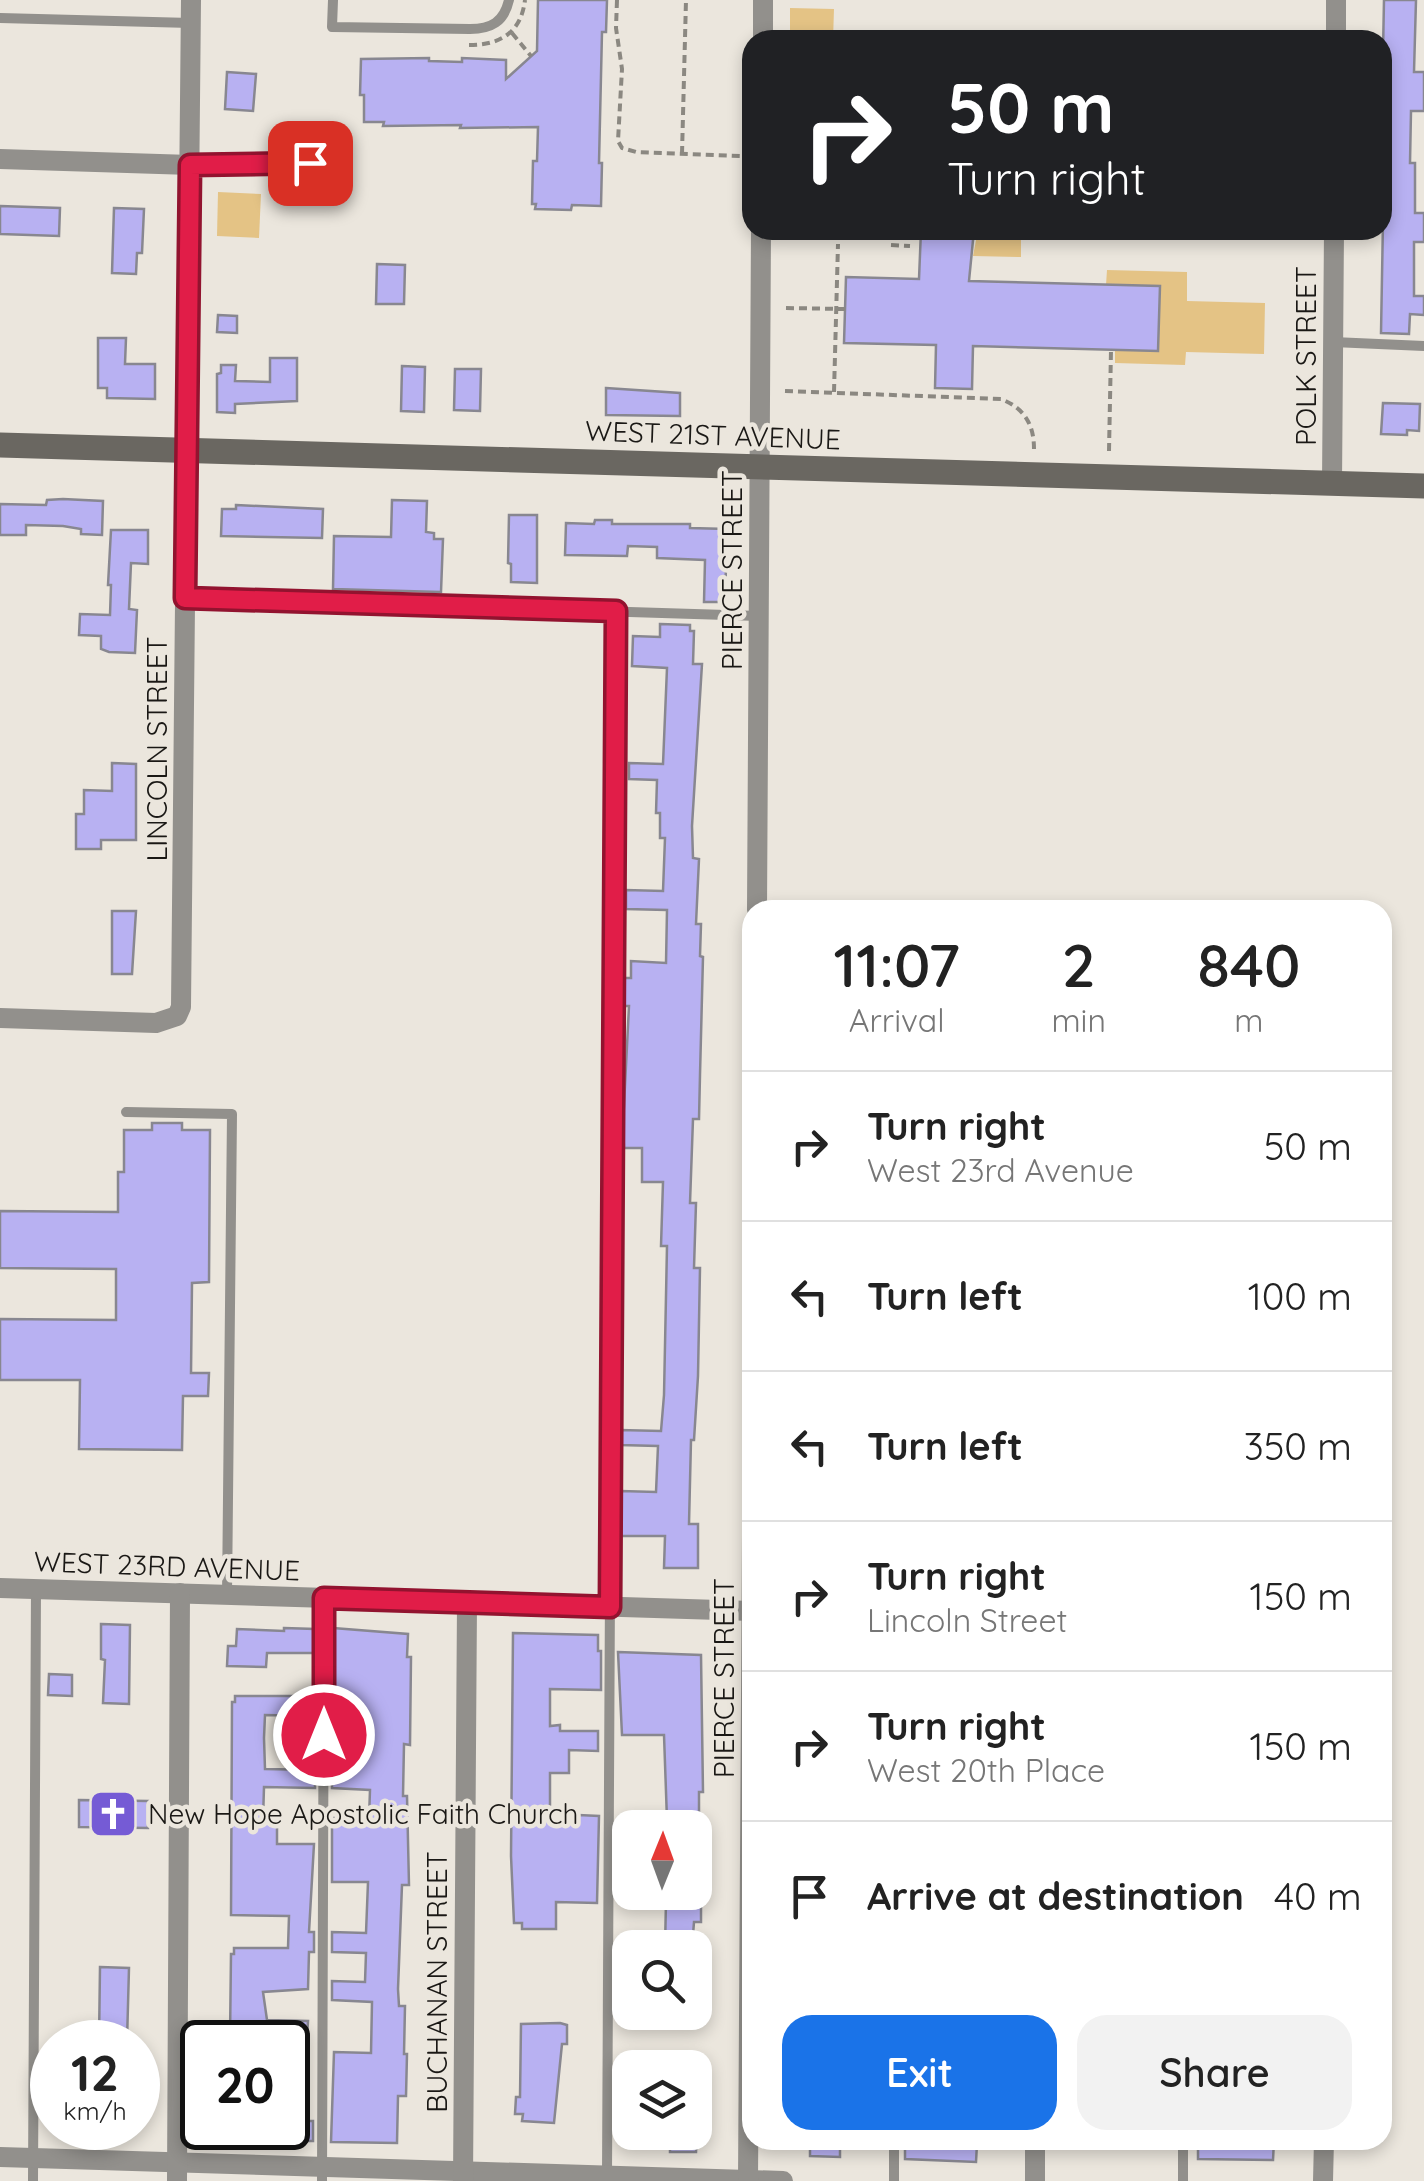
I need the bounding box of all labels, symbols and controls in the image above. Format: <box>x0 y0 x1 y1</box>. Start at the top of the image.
text: 50 m <box>947 63 1114 151</box>
icon: right <box>782 70 912 200</box>
pin <box>268 121 353 206</box>
icon: arrive <box>283 136 338 191</box>
text: Turn right <box>947 150 1146 206</box>
street label: POLK STREET <box>1288 266 1323 446</box>
street label: WEST 21ST AVENUE <box>585 413 841 456</box>
street label: PIERCE STREET <box>714 470 749 670</box>
street label: LINCOLN STREET <box>139 636 174 862</box>
text: 11:07 <box>833 927 960 1002</box>
text: 2 <box>1062 927 1096 1002</box>
text: 840 <box>1197 927 1301 1002</box>
text: Arrival <box>849 1000 945 1040</box>
text: min <box>1051 1000 1106 1040</box>
text: m <box>1234 1000 1264 1040</box>
text: Turn right <box>867 1102 1046 1150</box>
icon: right <box>782 1119 837 1174</box>
text: 50 m <box>1264 1122 1352 1170</box>
text: West 23rd Avenue <box>867 1150 1134 1190</box>
icon: left <box>782 1269 837 1324</box>
text: Turn left <box>867 1272 1023 1320</box>
text: 100 m <box>1248 1272 1352 1320</box>
icon: left <box>782 1419 837 1474</box>
text: Turn left <box>867 1422 1023 1470</box>
text: 350 m <box>1244 1422 1352 1470</box>
street label: WEST 23RD AVENUE <box>33 1543 301 1588</box>
text: Turn right <box>867 1552 1046 1600</box>
icon: right <box>782 1569 837 1624</box>
text: 150 m <box>1250 1572 1352 1620</box>
street label: PIERCE STREET <box>706 1578 741 1778</box>
text: Lincoln Street <box>867 1600 1067 1640</box>
position arrow <box>272 1683 376 1787</box>
text: Turn right <box>867 1702 1046 1750</box>
icon: right <box>782 1719 837 1774</box>
text: 150 m <box>1250 1722 1352 1770</box>
text: West 20th Place <box>867 1750 1105 1790</box>
church icon: New Hope Apostolic Faith Church <box>87 1788 139 1840</box>
place label: New Hope Apostolic Faith Church <box>148 1796 578 1831</box>
north arrow <box>612 1810 712 1910</box>
map controls <box>612 1810 712 2150</box>
street label: BUCHANAN STREET <box>419 1851 454 2113</box>
icon: arrive <box>782 1869 837 1924</box>
text: Arrive at destination <box>867 1872 1244 1920</box>
text: 40 m <box>1274 1872 1362 1920</box>
button: search <box>612 1930 712 2030</box>
button: Exit <box>782 2015 1057 2130</box>
button: Share <box>1077 2015 1352 2130</box>
speed limit sign: 20 <box>180 2020 310 2150</box>
text: 12 <box>71 2041 119 2104</box>
button: layers <box>612 2050 712 2150</box>
text: km/h <box>63 2095 127 2126</box>

